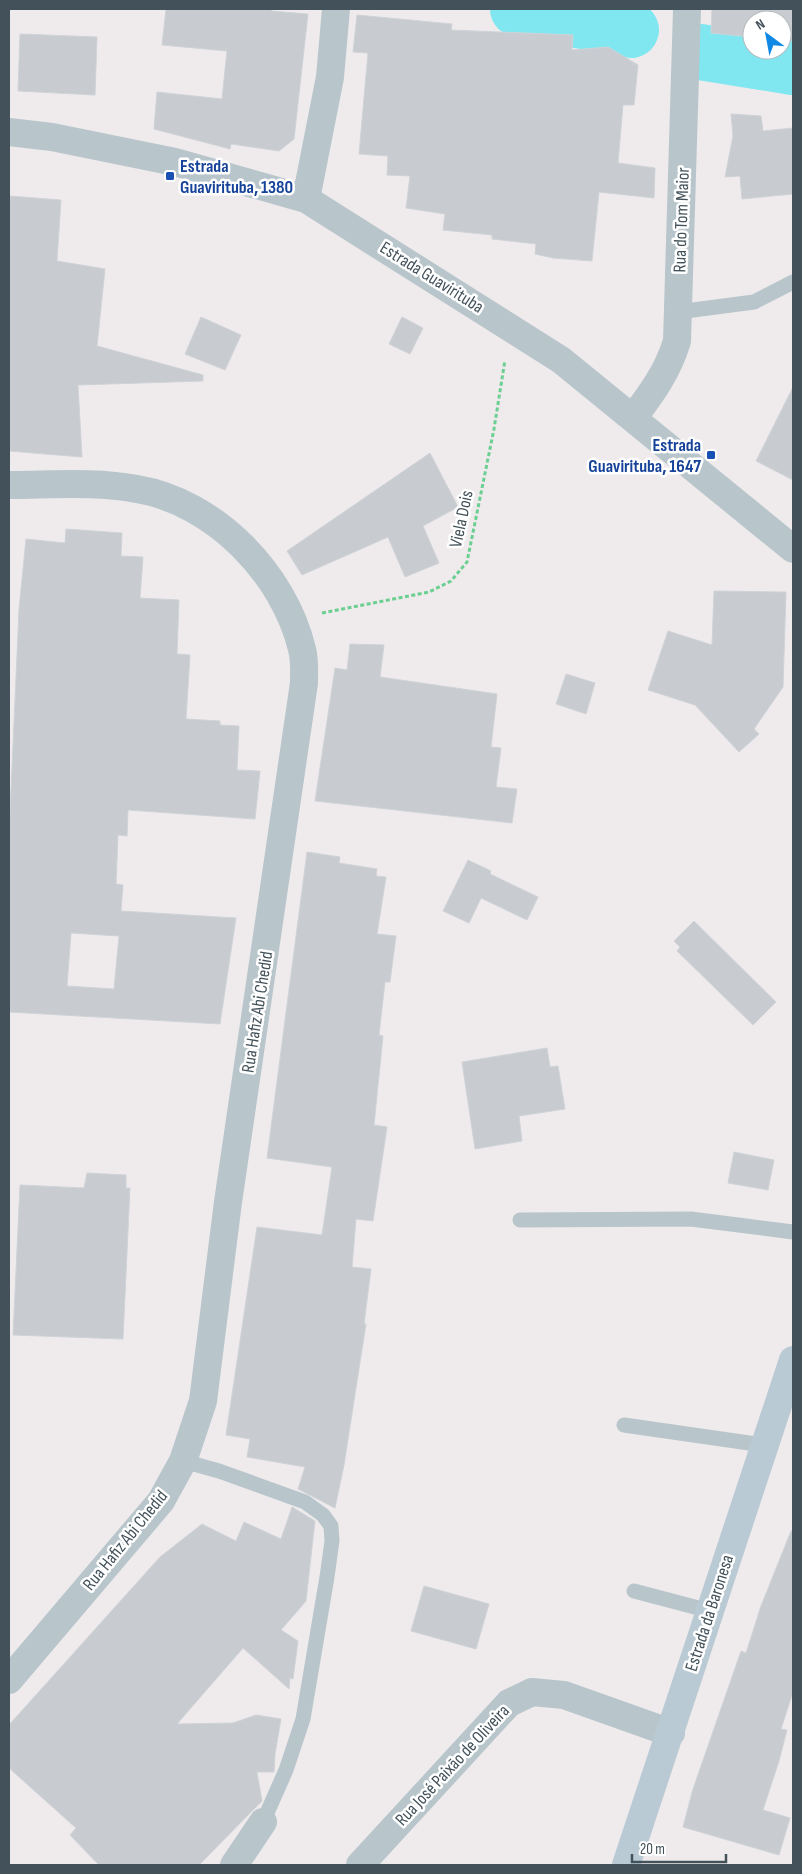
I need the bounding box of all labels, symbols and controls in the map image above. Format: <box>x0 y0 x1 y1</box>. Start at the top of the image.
north arrow <box>742 10 792 60</box>
text: N <box>753 15 768 34</box>
place label: Estrada Guavirituba, 1380 <box>180 156 293 198</box>
street label: Rua do Tom Maior <box>669 167 694 273</box>
marker: Estrada Guavirituba, 1380 <box>164 170 176 182</box>
street label: Estrada Guavirituba <box>376 237 487 318</box>
place label: Estrada Guavirituba, 1647 <box>588 435 701 477</box>
marker: Estrada Guavirituba, 1647 <box>705 449 717 461</box>
street label: Viela Dois <box>445 489 478 550</box>
street label: Rua Hafiz Abi Chedid <box>238 950 277 1074</box>
street label: Rua Hafiz Abi Chedid <box>79 1486 172 1595</box>
street label: Estrada da Baronesa <box>681 1552 738 1674</box>
street label: Rua José Paixão de Oliveira <box>391 1701 514 1830</box>
scale bar <box>632 1832 726 1864</box>
text: 20 m <box>640 1840 665 1859</box>

